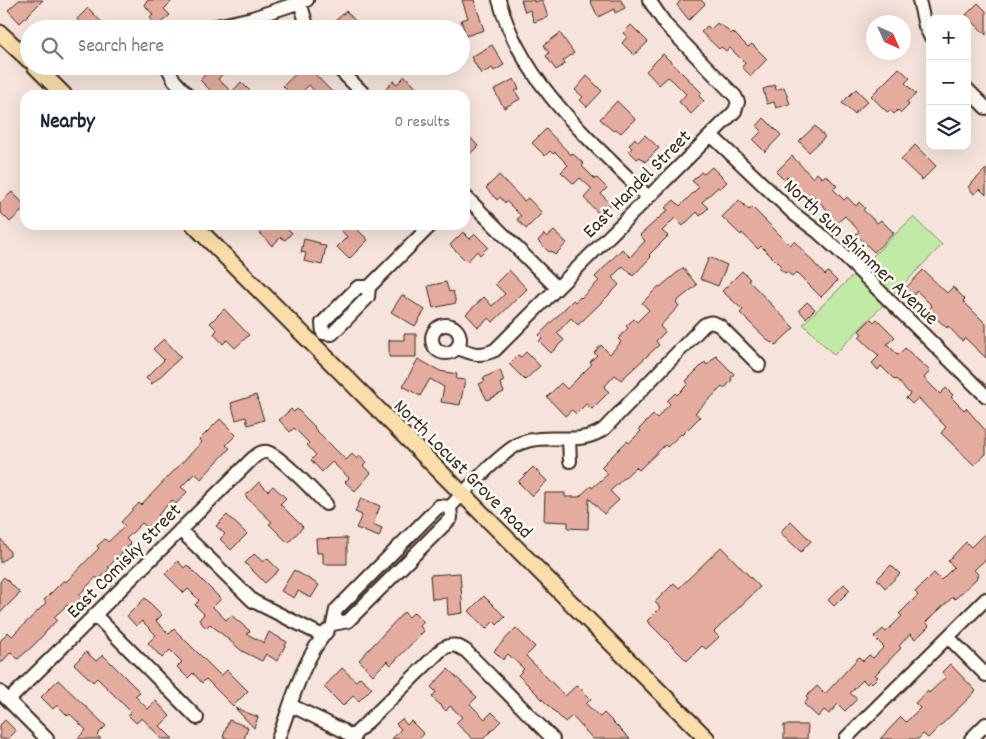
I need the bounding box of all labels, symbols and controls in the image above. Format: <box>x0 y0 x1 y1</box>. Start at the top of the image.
north arrow <box>866 15 911 60</box>
map controls <box>926 15 971 150</box>
button: + <box>926 15 971 60</box>
search box <box>20 20 470 75</box>
icon: search <box>38 34 66 62</box>
text: Search here <box>78 34 164 61</box>
button: − <box>926 60 971 105</box>
button: layers <box>926 105 971 150</box>
text: Nearby <box>40 108 95 138</box>
text: 0 results <box>395 111 450 134</box>
street label: East Handel Street <box>577 124 699 246</box>
street label: North Sun Shimmer Avenue <box>776 174 944 333</box>
street label: North Locust Grove Road <box>386 394 538 546</box>
street label: East Comisky Street <box>61 498 189 626</box>

